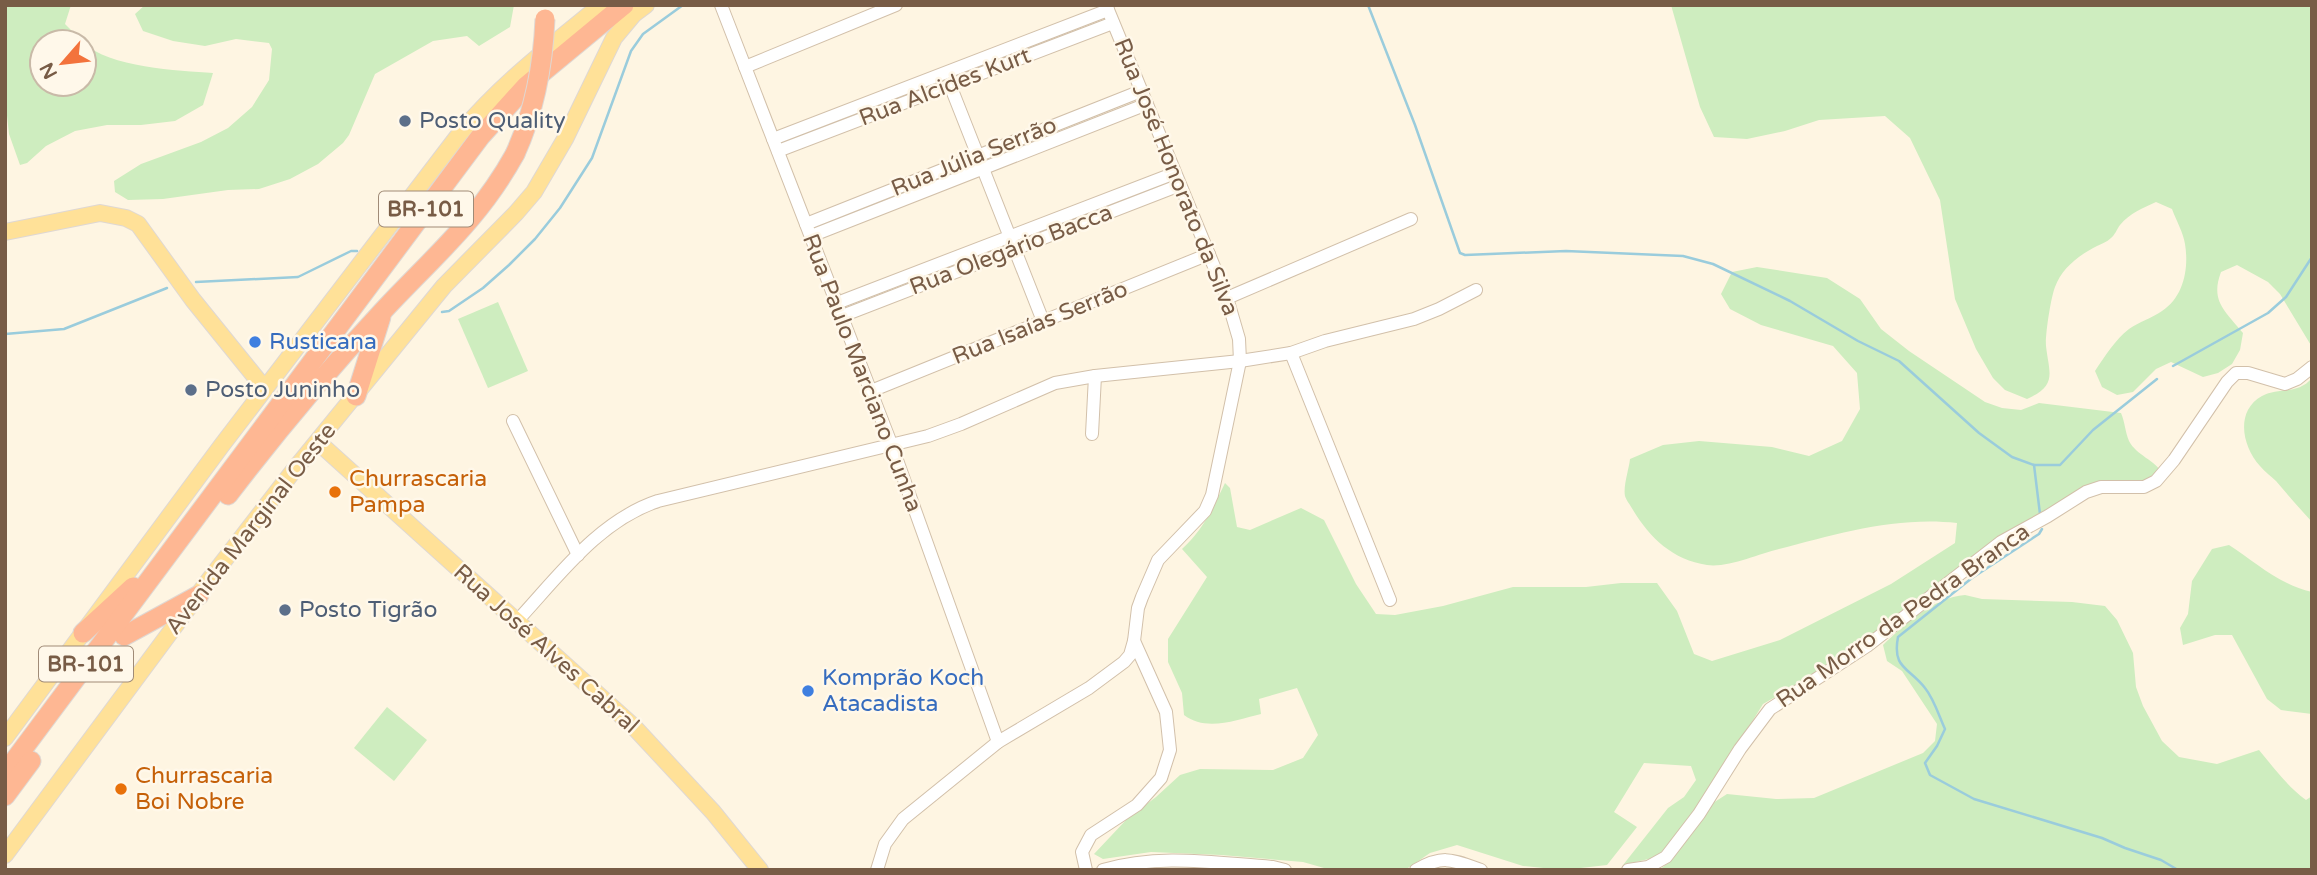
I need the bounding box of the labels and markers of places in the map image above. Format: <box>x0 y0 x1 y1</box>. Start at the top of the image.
place label: Posto Quality <box>419 107 566 135</box>
marker: Posto Quality <box>397 113 413 129</box>
place label: Rusticana <box>269 328 377 356</box>
marker: Rusticana <box>247 334 263 350</box>
place label: Posto Juninho <box>205 376 360 404</box>
marker: Posto Juninho <box>183 382 199 398</box>
place label: Churrascaria Pampa <box>349 465 487 519</box>
marker: Churrascaria Pampa <box>327 484 343 500</box>
place label: Posto Tigrão <box>299 596 437 624</box>
marker: Posto Tigrão <box>277 602 293 618</box>
place label: Komprão Koch Atacadista <box>822 664 984 718</box>
marker: Komprão Koch Atacadista <box>800 683 816 699</box>
place label: Churrascaria Boi Nobre <box>135 762 273 816</box>
marker: Churrascaria Boi Nobre <box>113 781 129 797</box>

